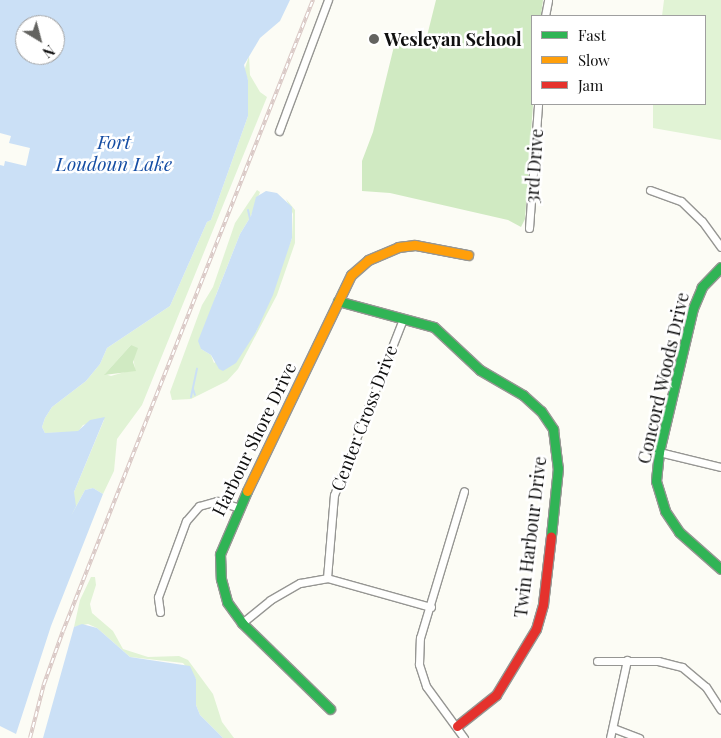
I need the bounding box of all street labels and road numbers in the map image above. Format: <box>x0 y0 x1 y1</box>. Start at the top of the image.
street label: 3rd Drive <box>521 128 547 204</box>
street label: Concord Woods Drive <box>633 290 693 466</box>
street label: Center Cross Drive <box>326 342 402 494</box>
street label: Harbour Shore Drive <box>207 359 301 519</box>
street label: Twin Harbour Drive <box>509 455 551 619</box>

